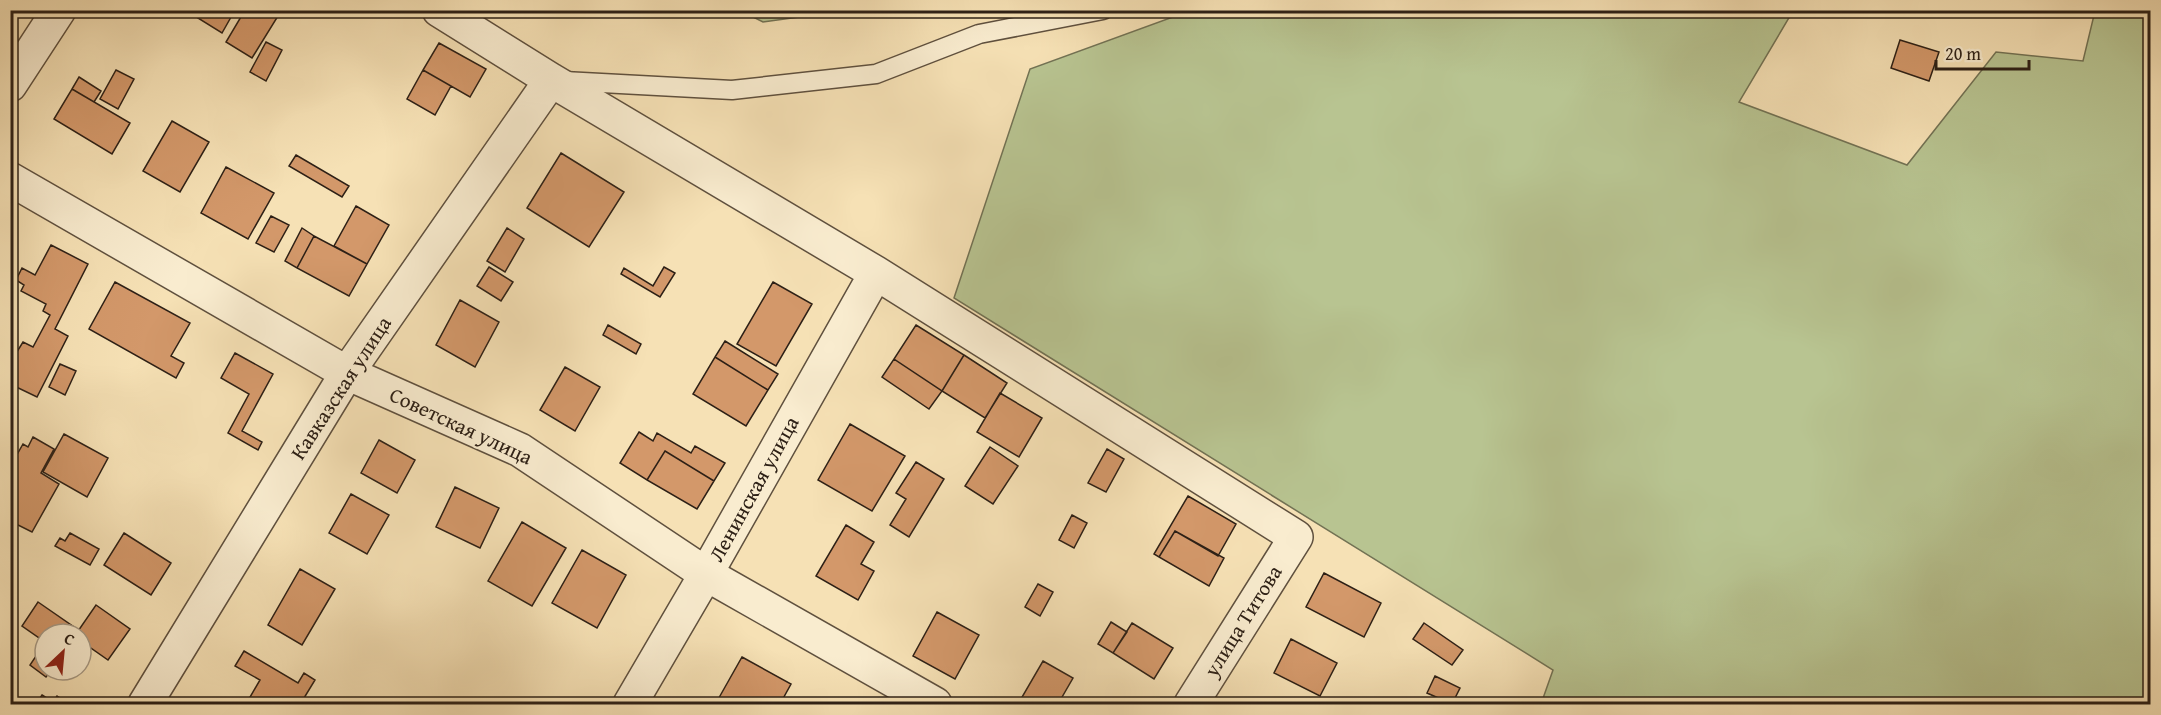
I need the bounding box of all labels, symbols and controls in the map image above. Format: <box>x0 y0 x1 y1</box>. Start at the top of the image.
scale bar <box>1936 33 2029 71</box>
text: 20 m <box>1945 40 1981 67</box>
street label: Кавказская улица <box>283 310 399 466</box>
street label: Советская улица <box>385 379 538 472</box>
street label: Ленинская улица <box>701 410 806 567</box>
street label: улица Титова <box>1195 559 1289 684</box>
north arrow <box>33 622 93 682</box>
text: С <box>60 626 79 651</box>

